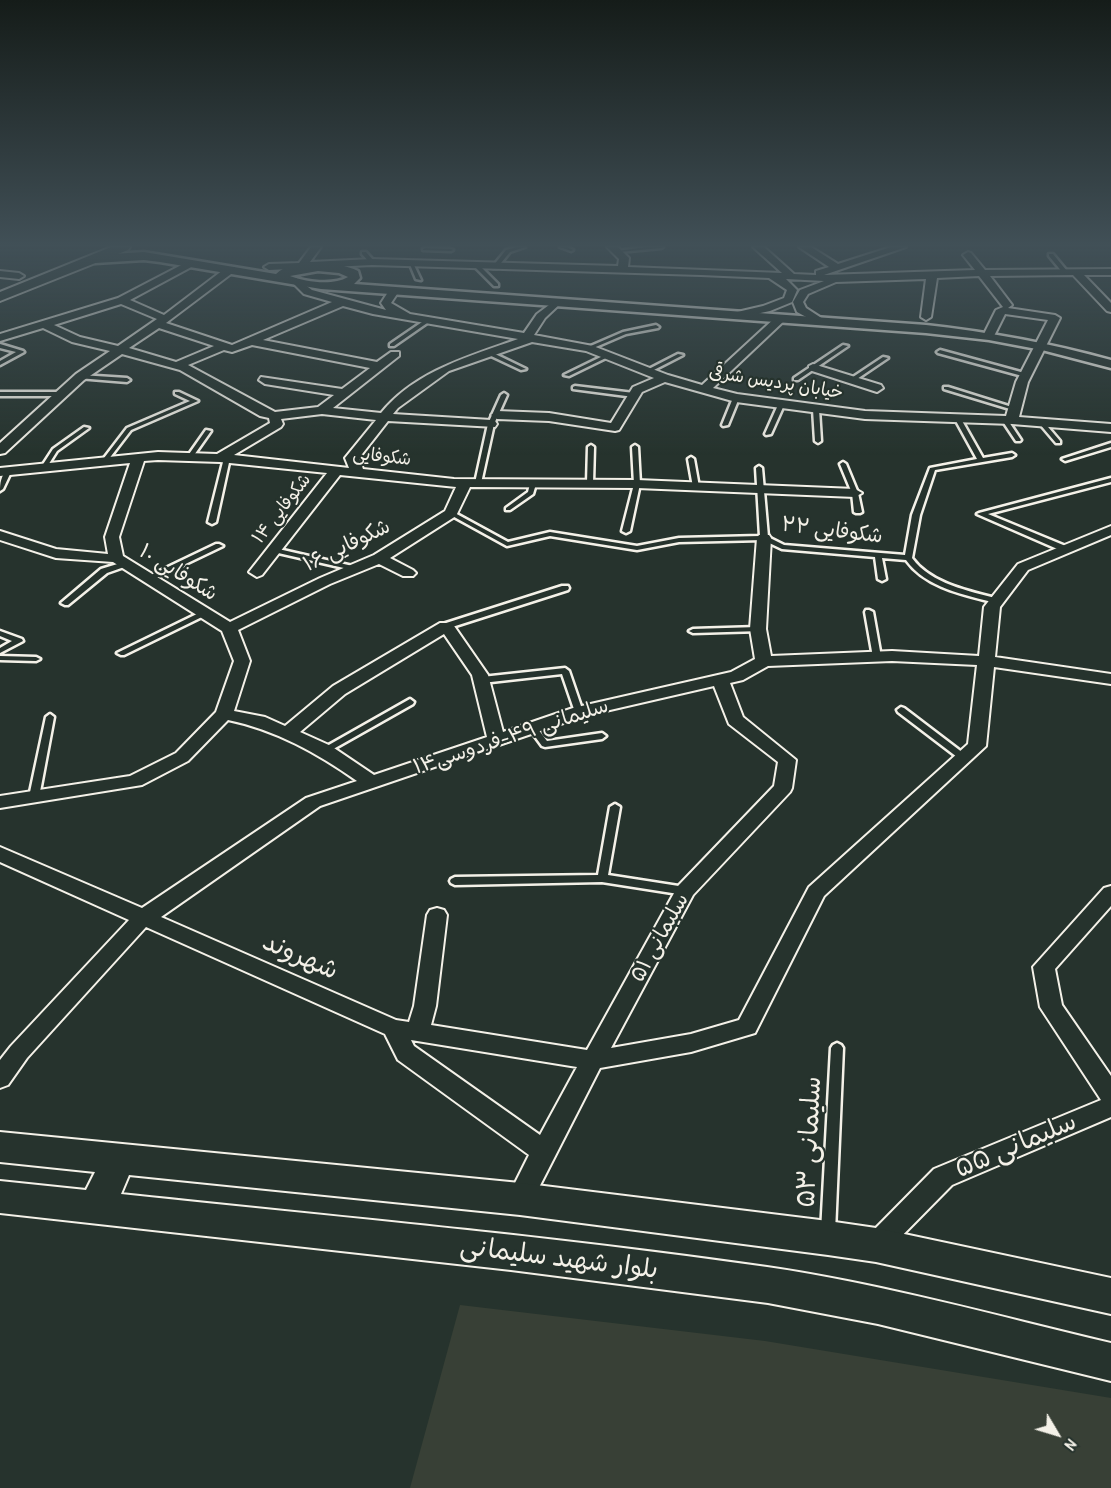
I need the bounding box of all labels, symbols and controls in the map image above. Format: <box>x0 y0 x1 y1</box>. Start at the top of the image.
street label: خیابان پردیس شرقی <box>707 362 845 404</box>
street label: شکوفایی <box>352 443 412 471</box>
street label: شکوفایی ۱۴ <box>248 470 316 548</box>
street label: شکوفایی ۲۲ <box>780 512 884 550</box>
street label: شکوفایی ۱۶ <box>299 514 395 578</box>
street label: شکوفایی ۱۰ <box>134 539 222 607</box>
street label: سلیمانی ۴۹-فردوسی۱۴ <box>410 693 612 781</box>
street label: سلیمانی ۵۱ <box>625 889 695 987</box>
street label: شهروند <box>257 927 343 987</box>
street label: سلیمانی ۵۳ <box>791 1075 829 1209</box>
street label: سلیمانی ۵۵ <box>951 1106 1081 1186</box>
street label: بلوار شهید سلیمانی <box>458 1231 660 1287</box>
north arrow <box>1027 1404 1087 1464</box>
text: N <box>1060 1435 1082 1455</box>

